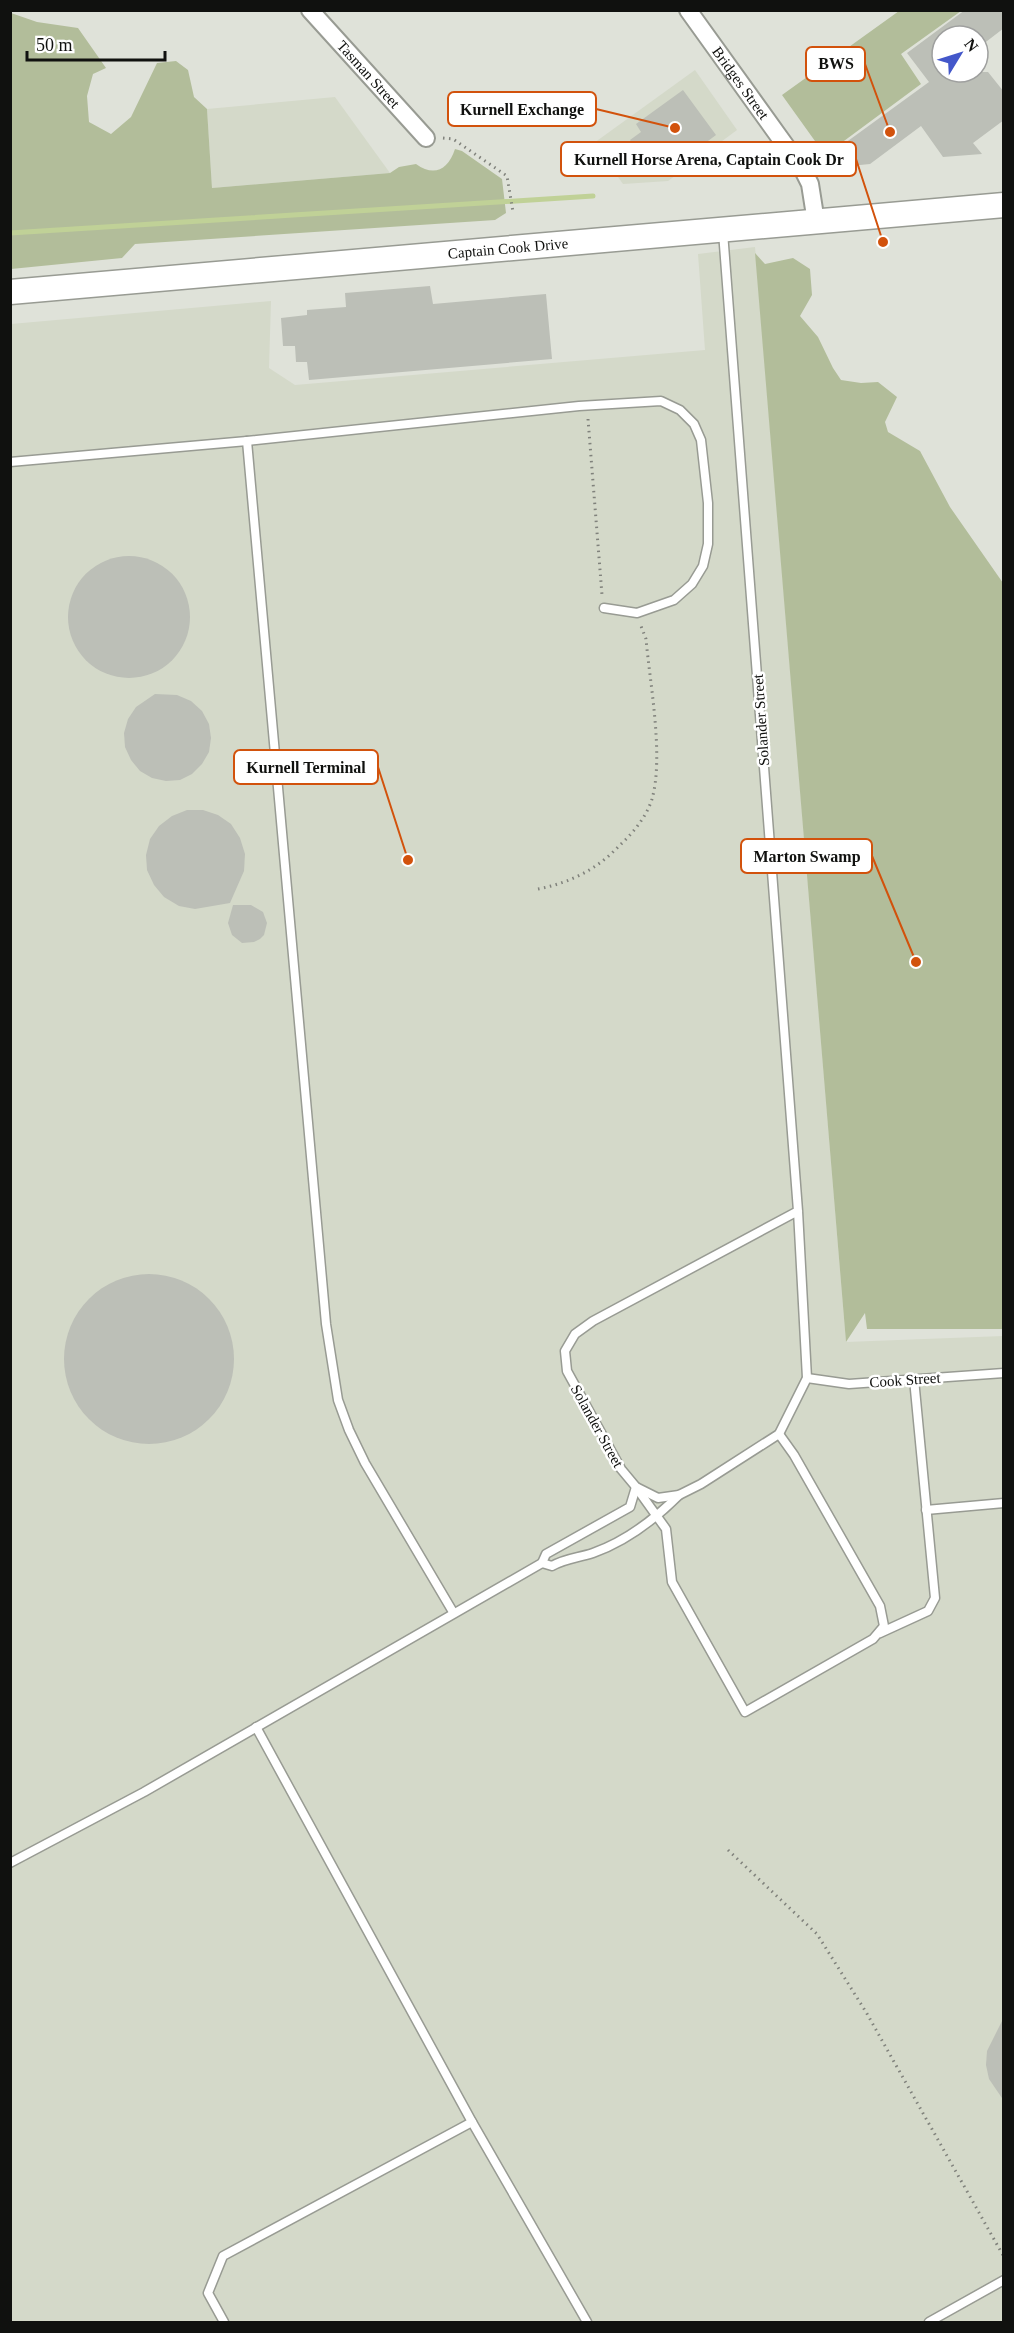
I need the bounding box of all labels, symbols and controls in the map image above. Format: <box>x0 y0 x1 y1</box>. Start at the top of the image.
scale bar <box>27 24 165 62</box>
north arrow <box>930 24 990 84</box>
text: 50 m <box>36 35 73 55</box>
text: N <box>961 35 982 55</box>
street label: Tasman Street <box>334 38 404 112</box>
street label: Bridges Street <box>709 44 772 123</box>
callout: BWS <box>806 47 865 81</box>
text: BWS <box>818 55 854 72</box>
callout: Kurnell Exchange <box>448 92 596 126</box>
text: Kurnell Exchange <box>460 101 584 119</box>
callout: Kurnell Horse Arena, Captain Cook Dr <box>561 142 856 176</box>
text: Kurnell Horse Arena, Captain Cook Dr <box>574 151 844 169</box>
street label: Captain Cook Drive <box>447 235 569 262</box>
street label: Solander Street <box>750 673 772 766</box>
callout: Kurnell Terminal <box>234 750 378 784</box>
text: Kurnell Terminal <box>246 759 366 776</box>
callout: Marton Swamp <box>741 839 872 873</box>
text: Marton Swamp <box>753 848 861 866</box>
street label: Cook Street <box>869 1369 942 1390</box>
street label: Solander Street <box>568 1382 627 1471</box>

